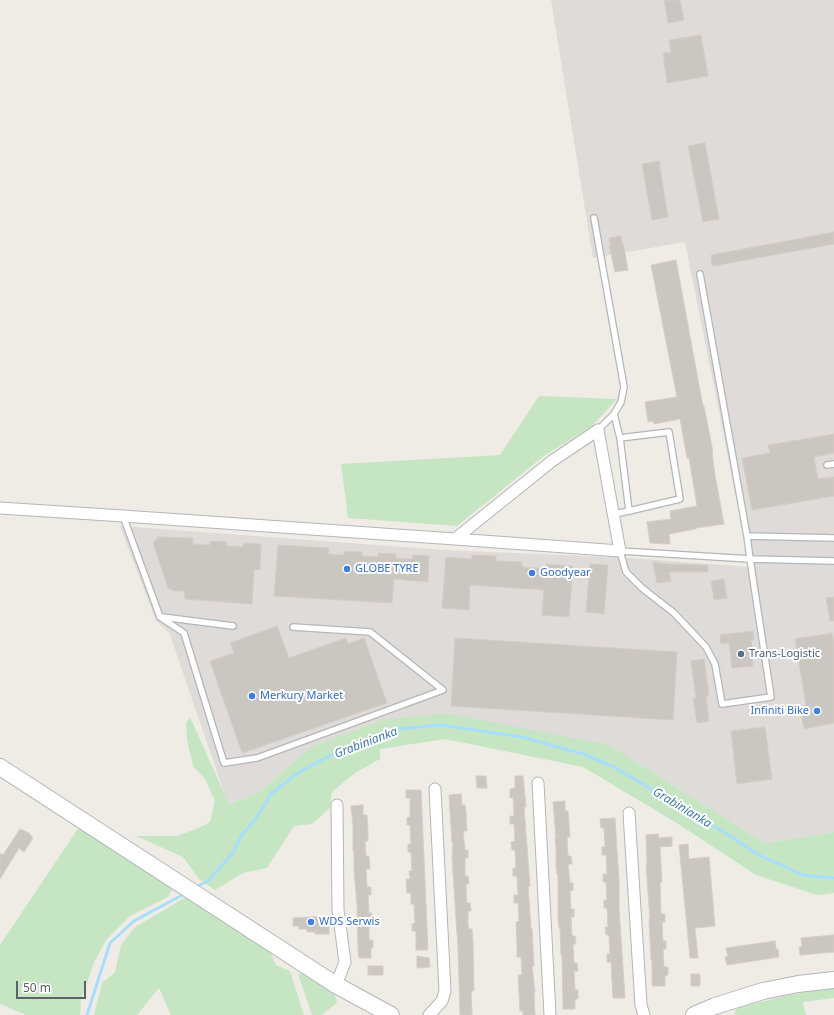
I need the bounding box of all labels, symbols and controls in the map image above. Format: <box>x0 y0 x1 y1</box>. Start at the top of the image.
place label: GLOBE TYRE <box>355 562 419 576</box>
marker: GLOBE TYRE <box>342 564 352 574</box>
place label: Goodyear <box>540 566 591 580</box>
marker: Goodyear <box>527 568 537 578</box>
place label: Trans-Logistic <box>749 647 820 661</box>
marker: Trans-Logistic <box>736 649 746 659</box>
place label: Merkury Market <box>260 689 343 703</box>
marker: Merkury Market <box>247 691 257 701</box>
place label: Infiniti Bike <box>750 704 809 718</box>
marker: Infiniti Bike <box>812 706 822 716</box>
water label: Grabinianka <box>333 724 399 762</box>
water label: Grabinianka <box>650 785 714 831</box>
place label: WDS Serwis <box>319 915 380 929</box>
marker: WDS Serwis <box>306 917 316 927</box>
scale bar <box>18 973 88 999</box>
text: 50 m <box>23 979 51 996</box>

